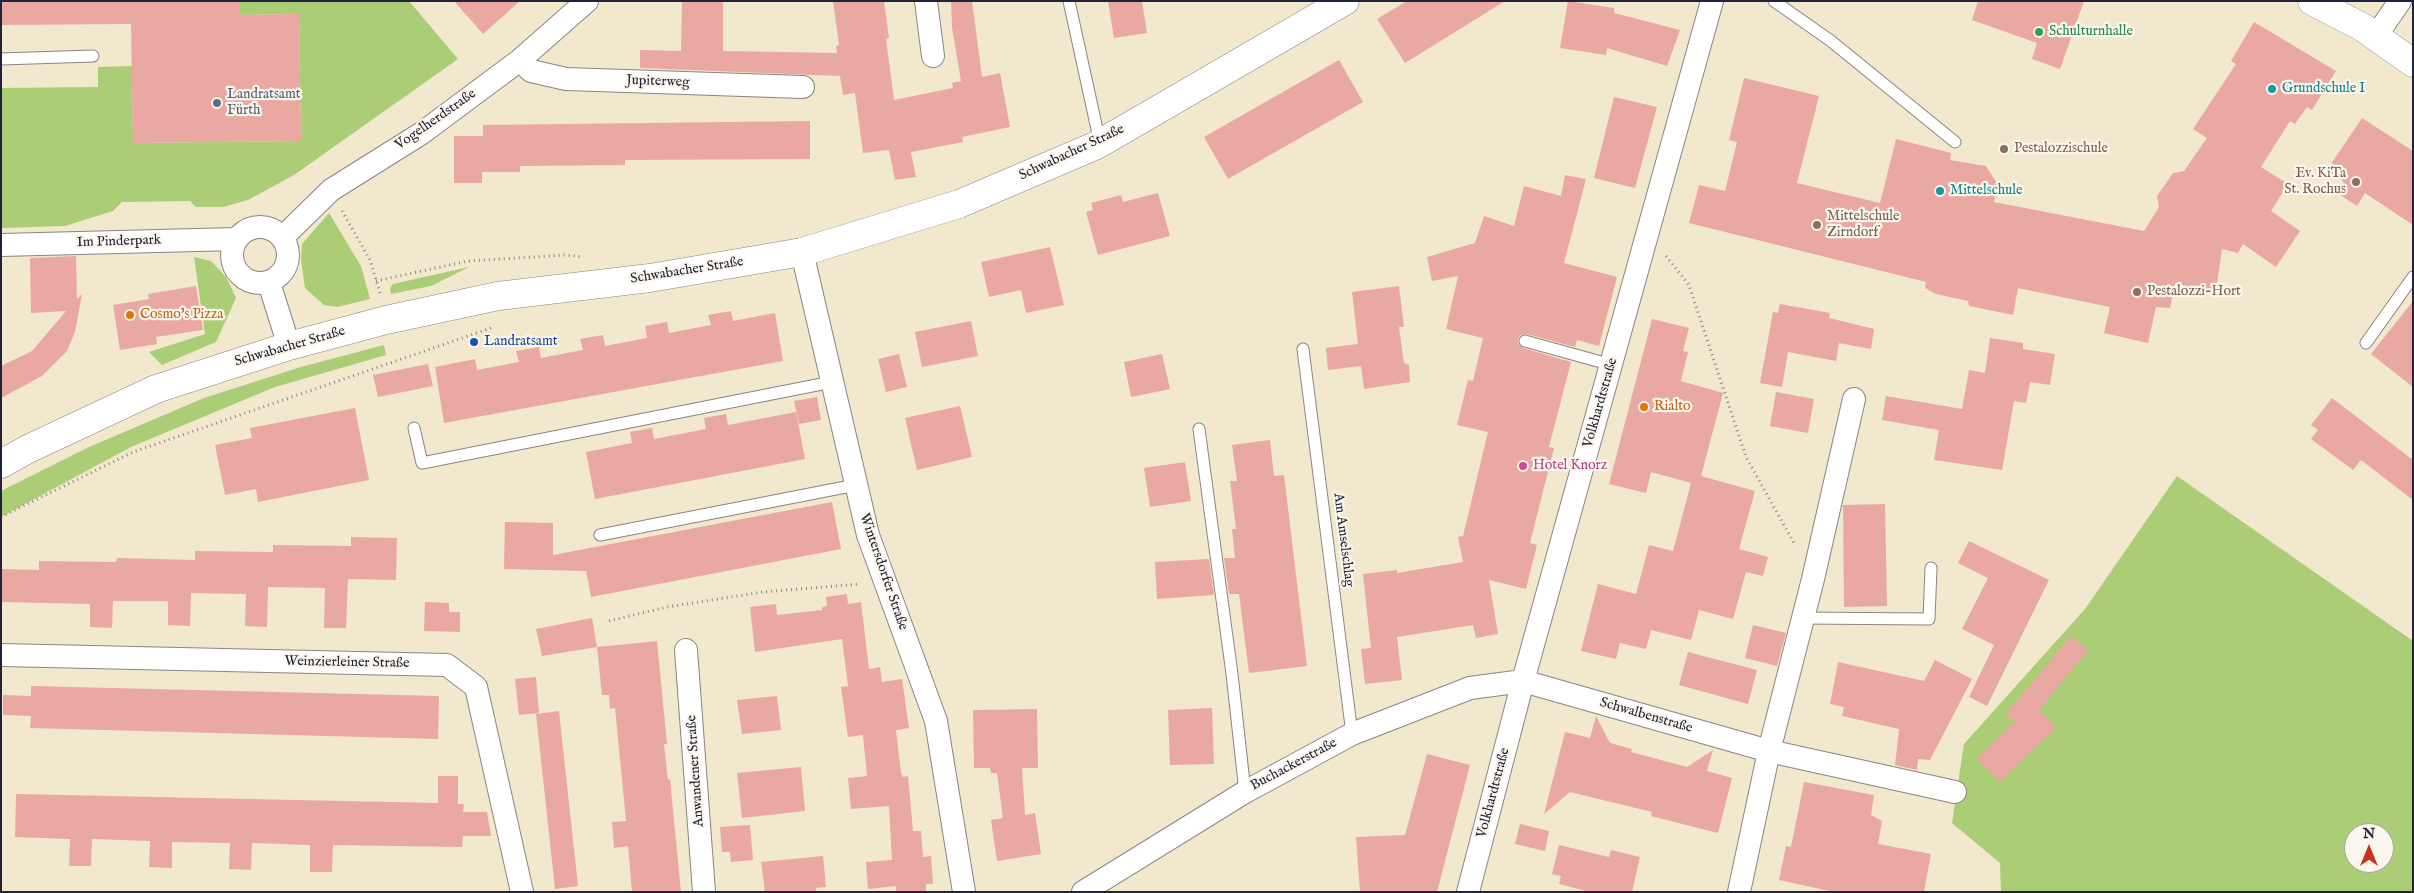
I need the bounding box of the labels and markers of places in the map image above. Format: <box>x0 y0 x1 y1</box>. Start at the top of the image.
place label: Schulturnhalle <box>2049 24 2133 40</box>
marker: Schulturnhalle <box>2033 26 2045 38</box>
place label: Grundschule I <box>2282 81 2365 97</box>
marker: Grundschule I <box>2266 83 2278 95</box>
place label: Landratsamt Fürth <box>227 87 300 120</box>
marker: Landratsamt Fürth <box>211 97 223 109</box>
place label: Pestalozzischule <box>2014 141 2108 157</box>
marker: Pestalozzischule <box>1998 143 2010 155</box>
place label: Ev. KiTa St. Rochus <box>2284 166 2346 198</box>
marker: Ev. KiTa St. Rochus <box>2350 176 2362 188</box>
place label: Mittelschule <box>1950 183 2022 199</box>
marker: Mittelschule <box>1934 185 1946 197</box>
place label: Mittelschule Zirndorf <box>1827 209 1899 242</box>
marker: Mittelschule Zirndorf <box>1811 219 1823 231</box>
place label: Pestalozzi-Hort <box>2147 284 2241 300</box>
marker: Pestalozzi-Hort <box>2131 286 2143 298</box>
place label: Cosmo's Pizza <box>140 307 223 323</box>
marker: Cosmo's Pizza <box>124 309 136 321</box>
place label: Landratsamt <box>484 334 557 350</box>
marker: Landratsamt <box>468 336 480 348</box>
place label: Rialto <box>1654 399 1691 415</box>
marker: Rialto <box>1638 401 1650 413</box>
place label: Hotel Knorz <box>1533 458 1607 474</box>
marker: Hotel Knorz <box>1517 460 1529 472</box>

